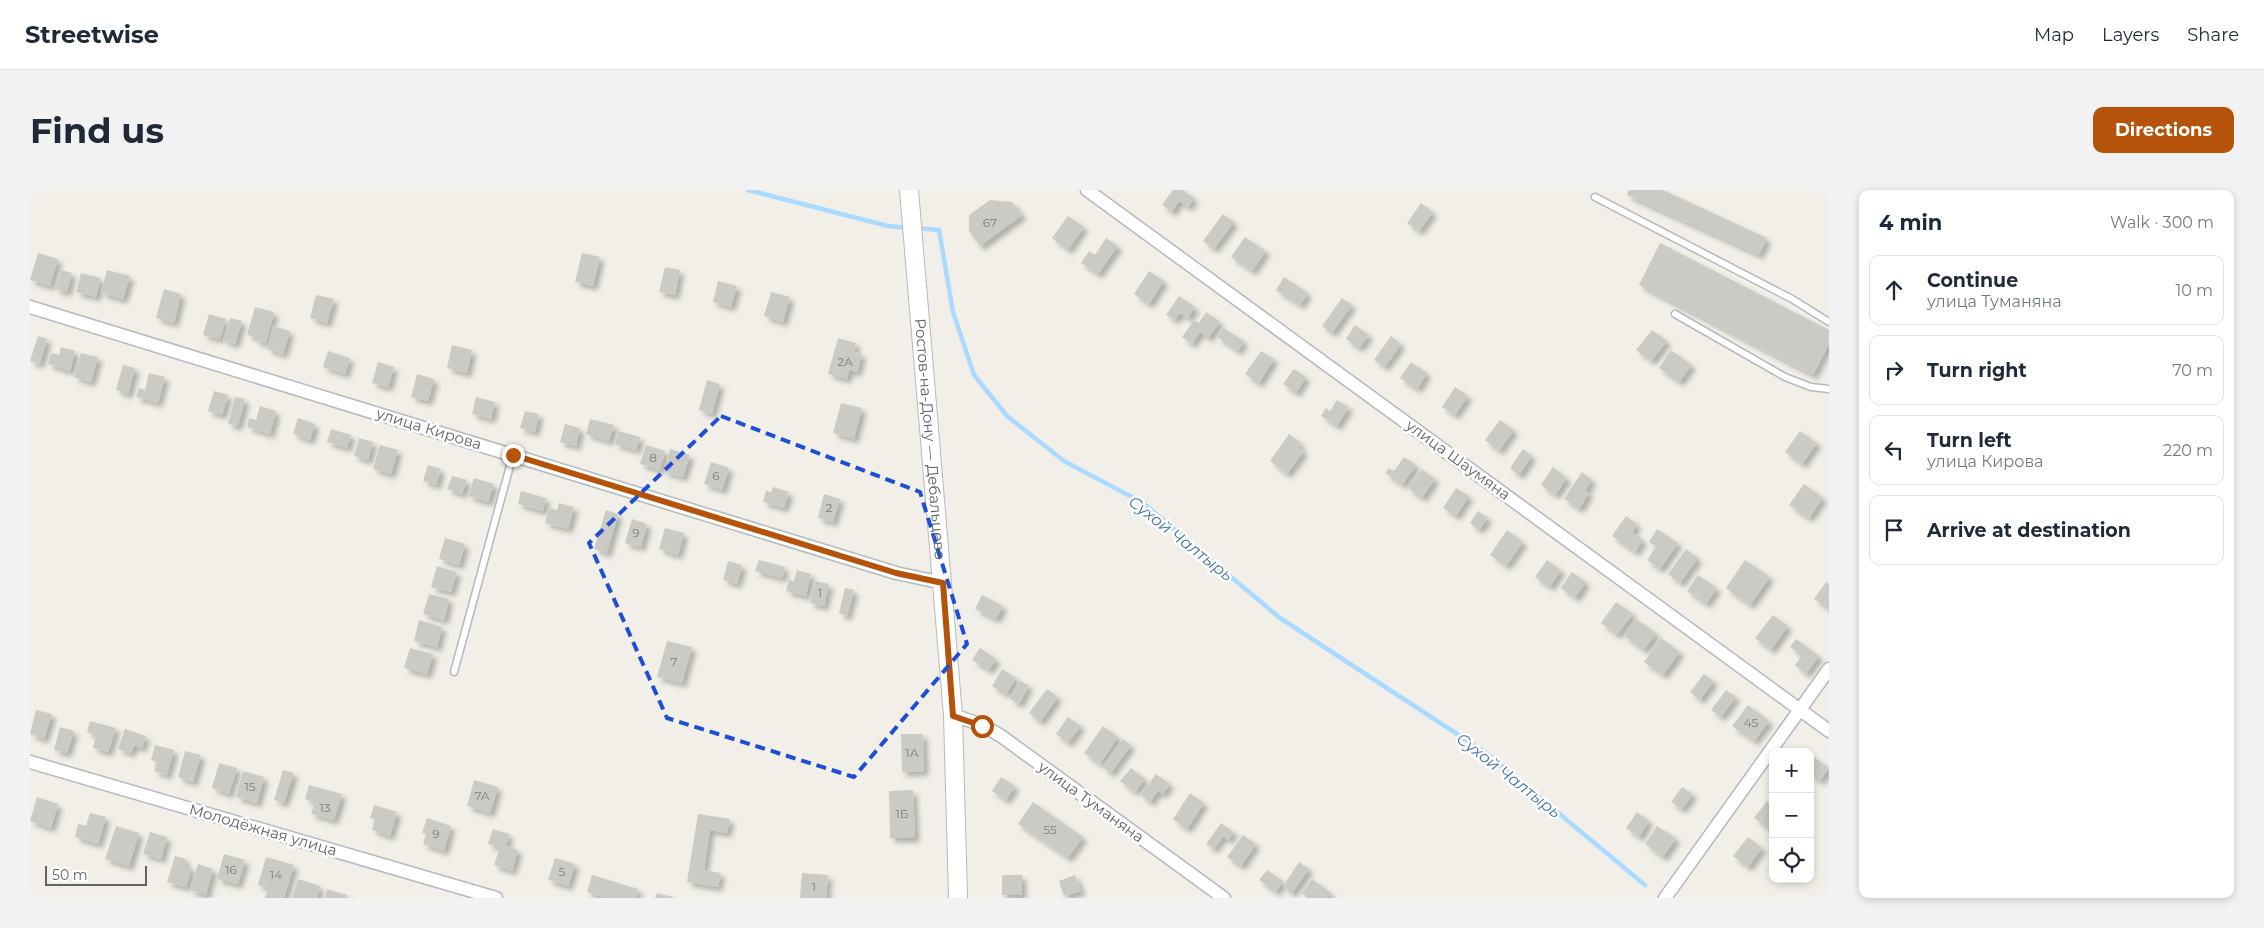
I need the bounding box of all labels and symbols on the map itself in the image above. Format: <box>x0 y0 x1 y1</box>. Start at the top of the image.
house number: 67 <box>983 215 997 230</box>
street label: Ростов-на-Дону — Дебальцево <box>911 318 950 561</box>
house number: 2А <box>837 354 853 369</box>
street label: улица Кирова <box>373 403 484 454</box>
street label: улица Шаумяна <box>1402 415 1514 504</box>
route end <box>502 444 525 467</box>
house number: 8 <box>649 450 657 465</box>
house number: 6 <box>712 468 720 483</box>
water label: Сухой Чалтырь <box>1125 492 1237 585</box>
house number: 2 <box>826 500 833 515</box>
house number: 9 <box>632 525 640 540</box>
house number: 1 <box>818 585 822 600</box>
house number: 7 <box>670 654 678 669</box>
route start <box>971 715 994 738</box>
house number: 45 <box>1744 715 1759 730</box>
water label: Сухой Чалтырь <box>1453 729 1565 822</box>
house number: 1А <box>905 745 919 760</box>
street label: улица Туманяна <box>1034 756 1148 846</box>
house number: 15 <box>244 779 256 794</box>
house number: 7А <box>474 788 490 803</box>
street label: Молодёжная улица <box>187 799 339 860</box>
house number: 13 <box>319 800 331 815</box>
house number: 1Б <box>895 806 909 821</box>
house number: 55 <box>1043 822 1057 837</box>
house number: 9 <box>432 826 440 841</box>
house number: 16 <box>225 862 237 877</box>
scale bar <box>45 863 148 886</box>
house number: 5 <box>559 864 566 879</box>
house number: 14 <box>270 867 282 882</box>
house number: 1 <box>812 879 816 894</box>

